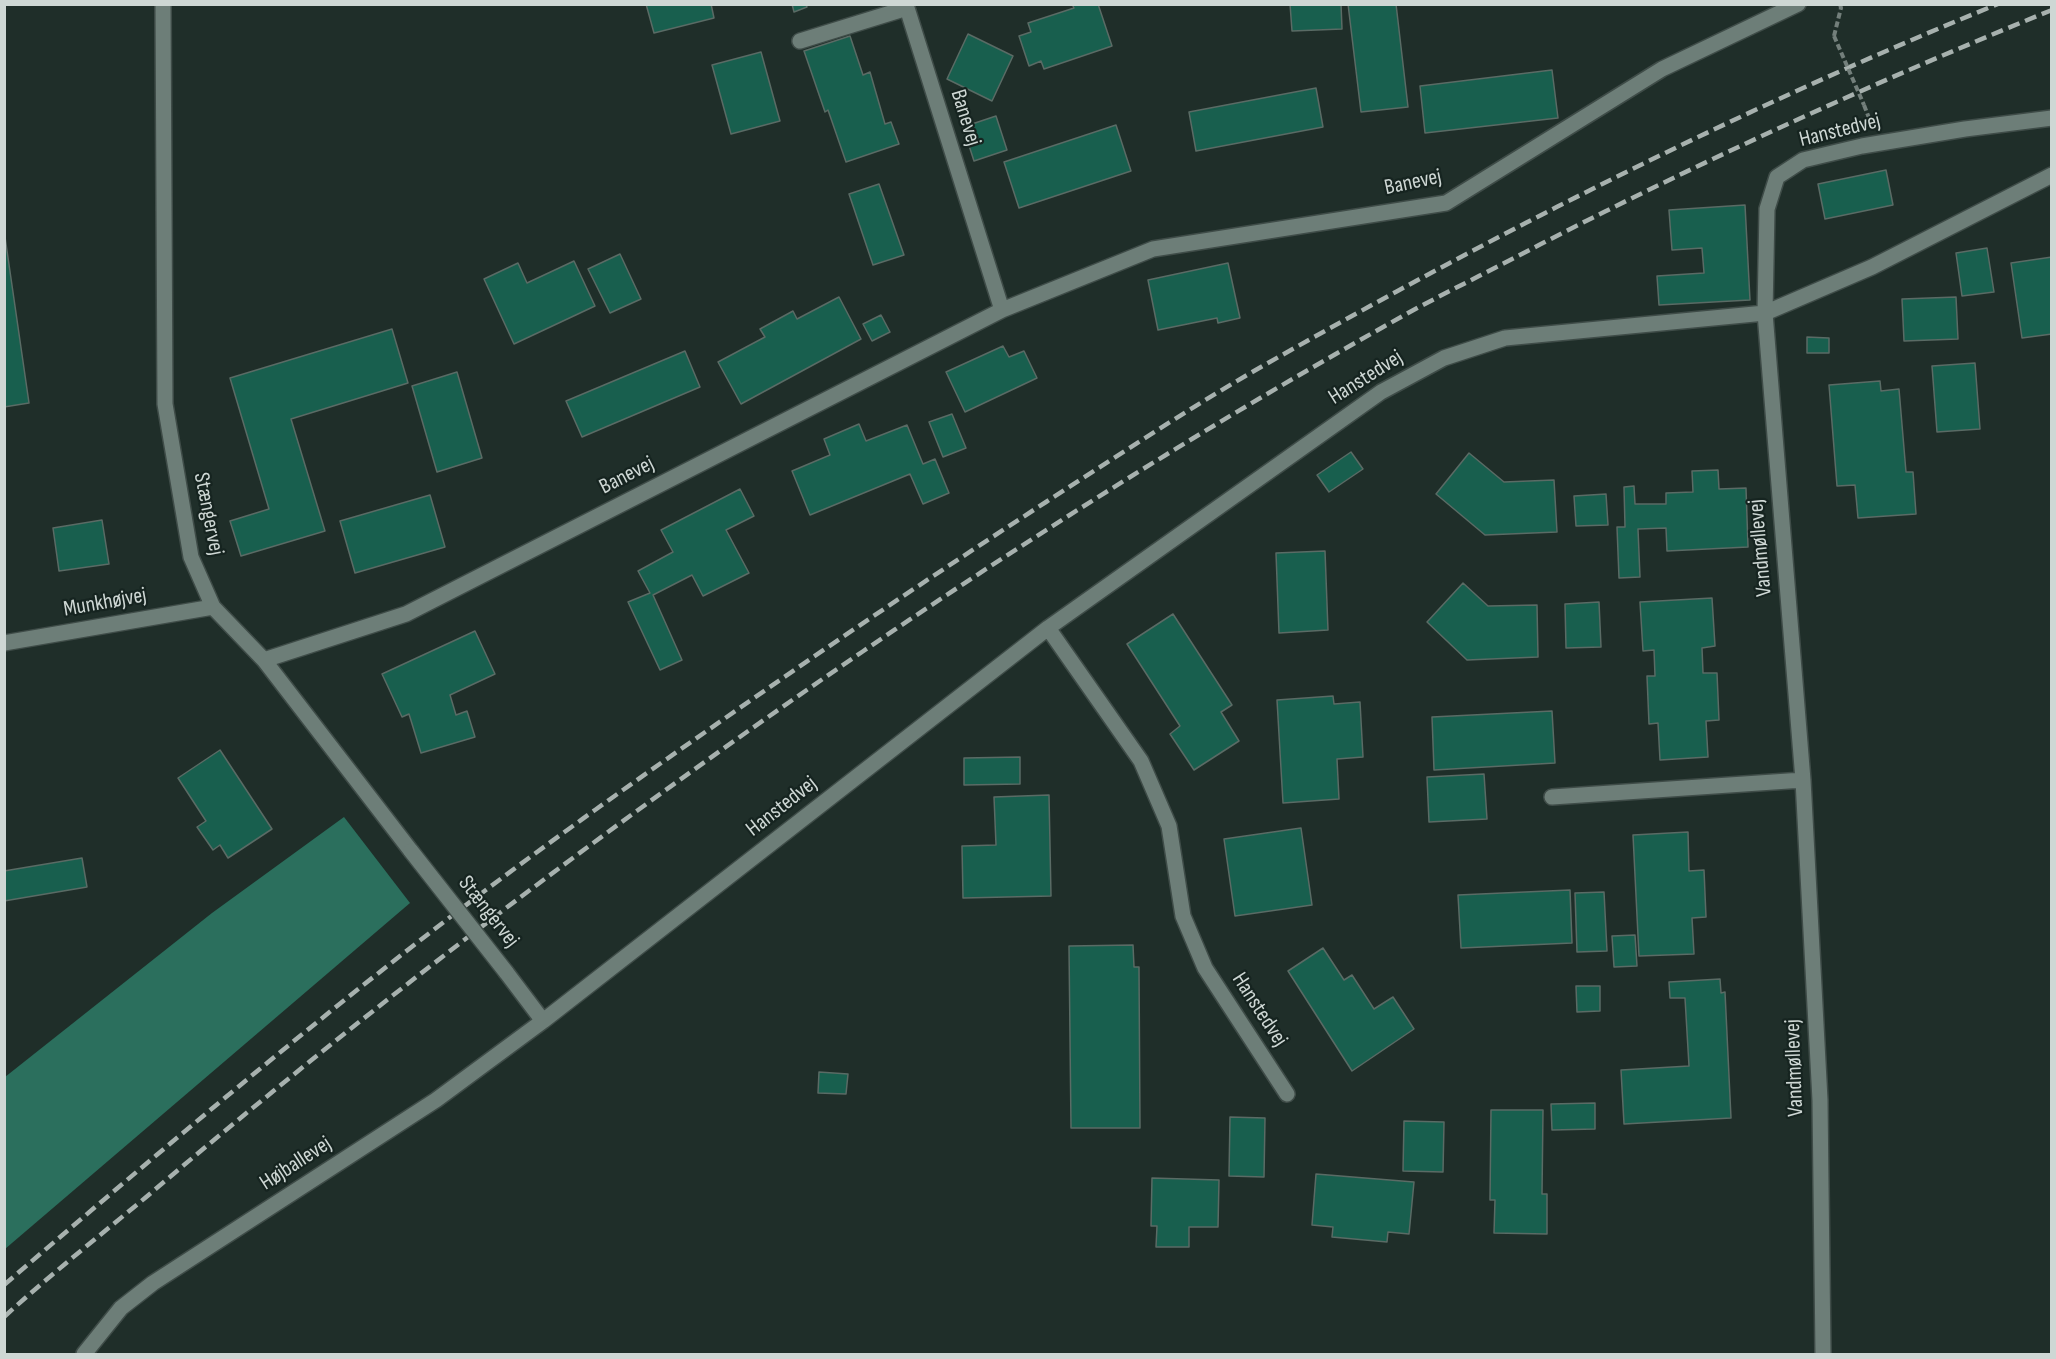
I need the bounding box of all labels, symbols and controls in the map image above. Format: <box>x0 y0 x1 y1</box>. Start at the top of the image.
street label: Banevej <box>944 87 986 149</box>
street label: Hanstedvej <box>1797 108 1883 154</box>
street label: Banevej <box>1382 164 1444 202</box>
street label: Hanstedvej <box>1324 345 1408 411</box>
street label: Banevej <box>595 451 659 501</box>
street label: Stængervej <box>187 470 229 558</box>
street label: Vandmøllevej <box>1744 498 1778 598</box>
street label: Munkhøjvej <box>61 583 149 623</box>
street label: Hanstedvej <box>741 771 823 843</box>
street label: Stængervej <box>452 871 524 953</box>
street label: Hanstedvej <box>1225 968 1293 1052</box>
street label: Vandmøllevej <box>1780 1019 1810 1117</box>
street label: Højballevej <box>255 1131 337 1197</box>

